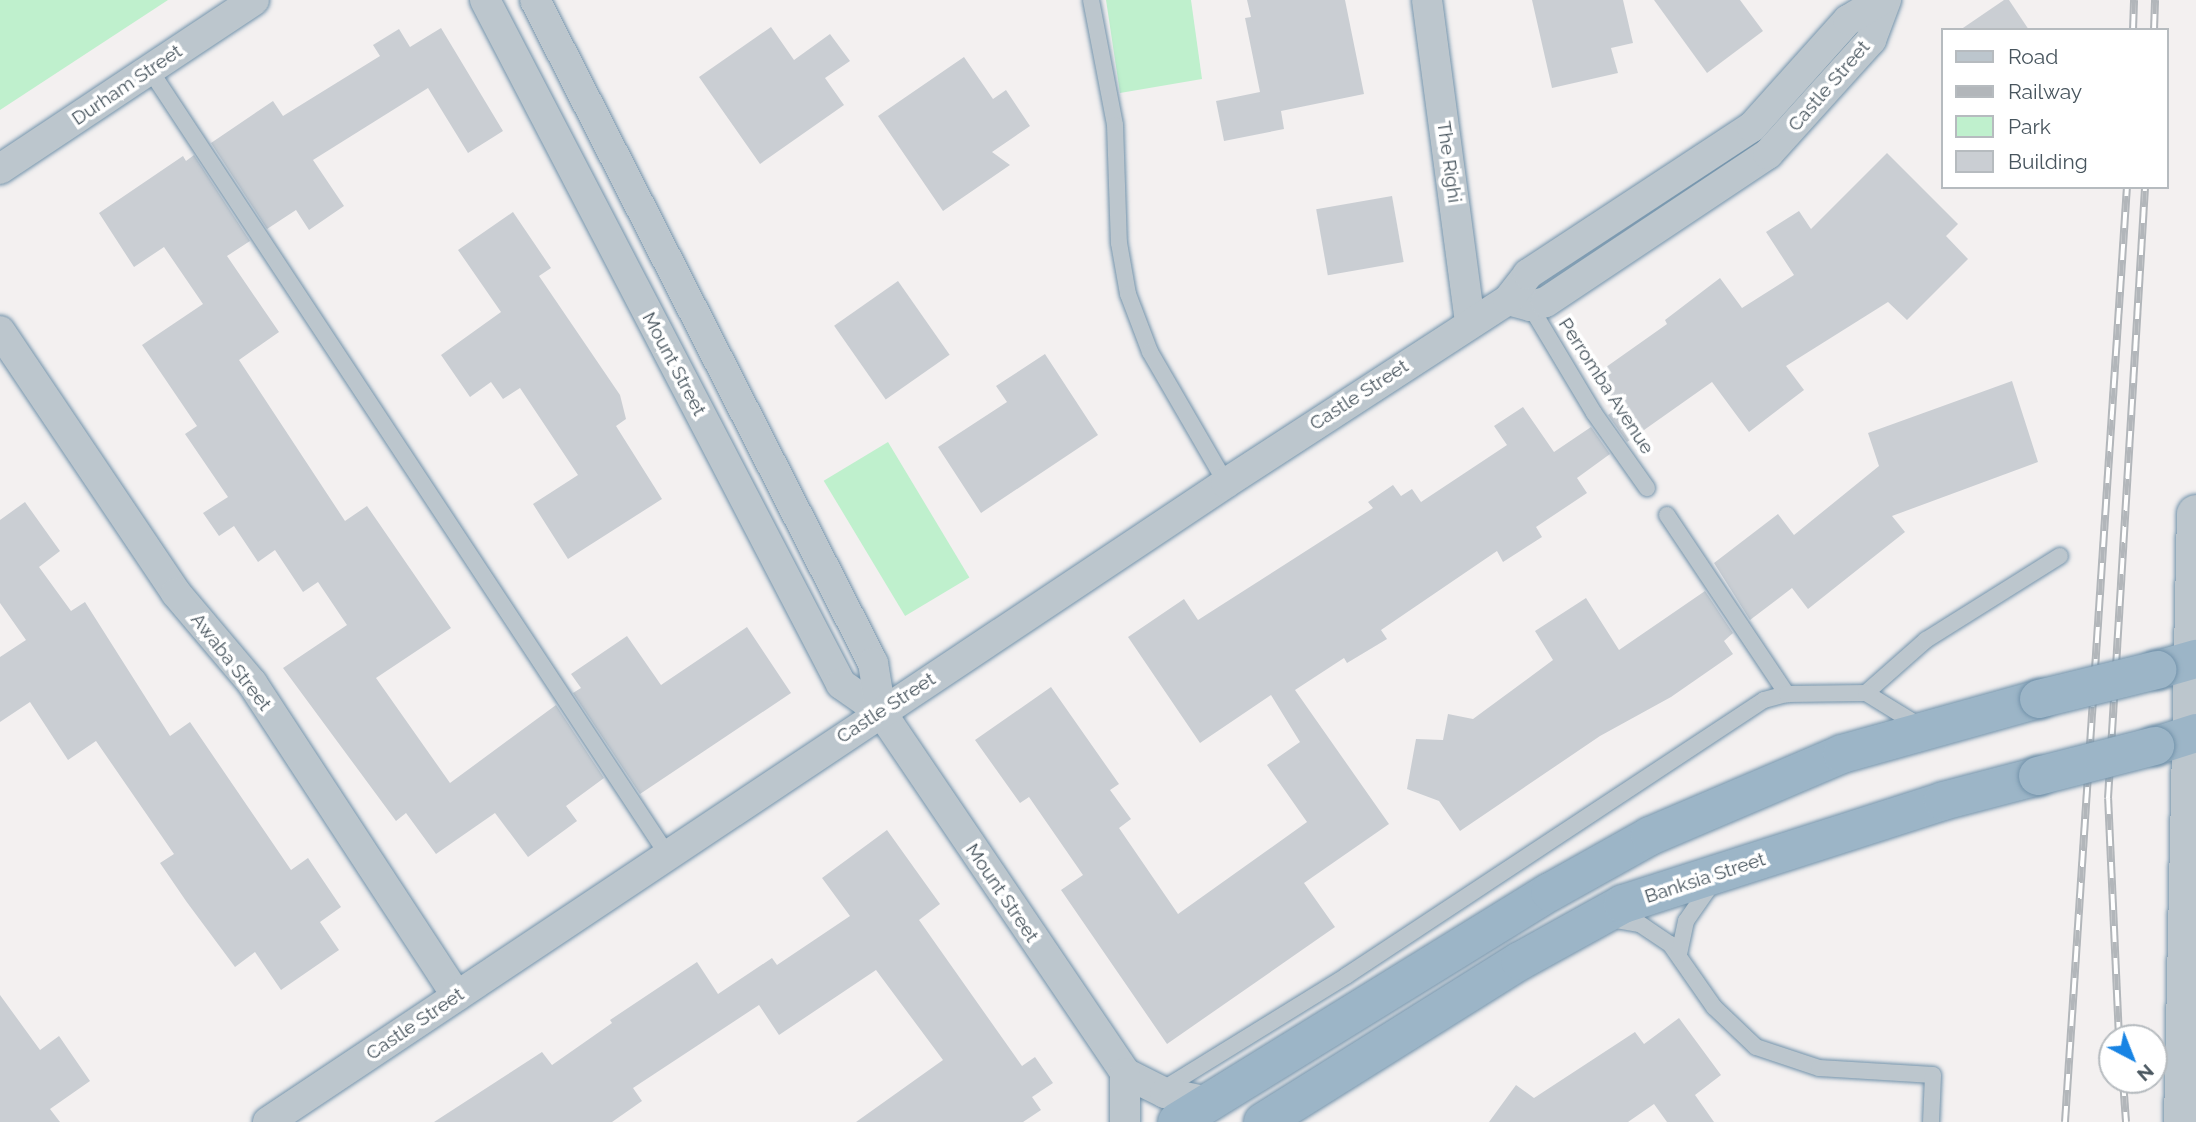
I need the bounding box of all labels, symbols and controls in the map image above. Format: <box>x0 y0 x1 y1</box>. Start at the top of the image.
legend <box>1940 28 2168 189</box>
street label: Castle Street <box>1783 36 1875 136</box>
street label: Durham Street <box>68 40 186 130</box>
text: Road <box>2008 44 2058 69</box>
text: Railway <box>2008 79 2082 104</box>
text: Park <box>2008 114 2051 139</box>
street label: The Righi <box>1432 120 1466 204</box>
text: Building <box>2008 149 2088 174</box>
street label: Mount Street <box>637 308 711 420</box>
street label: Perromba Avenue <box>1553 313 1659 459</box>
street label: Castle Street <box>1306 355 1412 435</box>
street label: Awaba Street <box>186 609 276 715</box>
street label: Castle Street <box>833 668 939 748</box>
street label: Mount Street <box>961 839 1043 947</box>
street label: Banksia Street <box>1642 848 1768 908</box>
street label: Castle Street <box>362 983 468 1065</box>
north arrow <box>2098 1024 2168 1094</box>
text: N <box>2133 1060 2158 1086</box>

